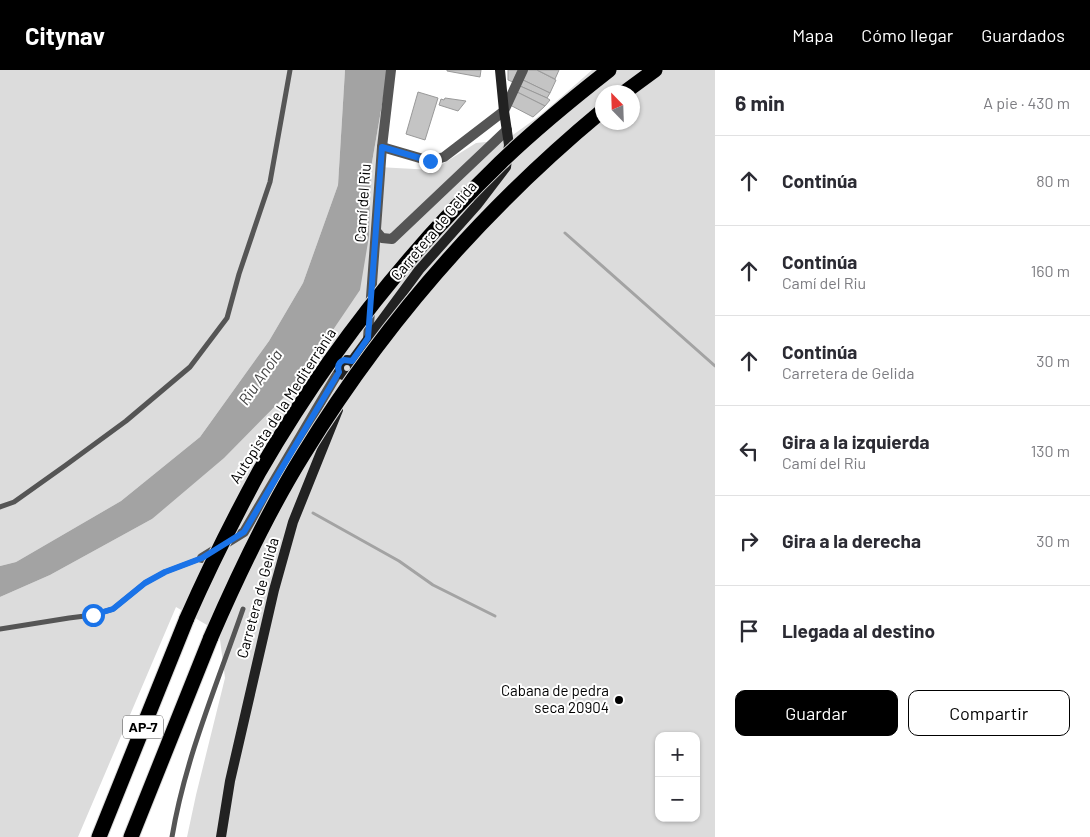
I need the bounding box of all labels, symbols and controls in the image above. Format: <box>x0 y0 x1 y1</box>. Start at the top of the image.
text: Citynav <box>25 21 105 50</box>
text: Mapa <box>792 24 833 46</box>
text: Cómo llegar <box>861 24 953 46</box>
text: Guardados <box>981 24 1065 46</box>
north arrow <box>595 85 640 130</box>
text: 6 min <box>735 90 785 115</box>
text: A pie · 430 m <box>983 93 1070 112</box>
route end <box>419 150 442 173</box>
street label: Camí del Riu <box>350 163 374 243</box>
icon: ahead <box>735 167 763 195</box>
text: Continúa <box>782 169 857 192</box>
text: 80 m <box>1036 171 1070 190</box>
street label: Carretera de Gelida <box>386 177 480 284</box>
text: Continúa <box>782 250 857 273</box>
icon: ahead <box>735 257 763 285</box>
text: 160 m <box>1031 261 1070 280</box>
text: Camí del Riu <box>782 273 866 292</box>
street label: Autopista de la Mediterrània <box>225 324 339 486</box>
text: Continúa <box>782 340 857 363</box>
water label: Riu Anoia <box>234 345 286 408</box>
icon: ahead <box>735 347 763 375</box>
text: 30 m <box>1036 351 1070 370</box>
text: Carretera de Gelida <box>782 363 915 382</box>
text: Gira a la izquierda <box>782 430 930 453</box>
icon: left <box>735 437 763 465</box>
text: 130 m <box>1031 441 1070 460</box>
text: Camí del Riu <box>782 453 866 472</box>
icon: right <box>735 527 763 555</box>
text: Gira a la derecha <box>782 529 921 552</box>
text: 30 m <box>1036 531 1070 550</box>
street label: Carretera de Gelida <box>232 535 282 660</box>
route start <box>82 604 105 627</box>
icon: arrive <box>735 617 763 645</box>
text: Llegada al destino <box>782 619 935 642</box>
place label: Cabana de pedra seca 20904 <box>501 681 609 716</box>
button: Guardar <box>735 690 898 736</box>
button: Compartir <box>908 690 1070 736</box>
marker: Cabana de pedra seca 20904 <box>613 694 625 706</box>
road number: AP-7 <box>123 716 163 739</box>
map controls <box>655 732 700 822</box>
button: + <box>655 732 700 777</box>
button: − <box>655 777 700 822</box>

